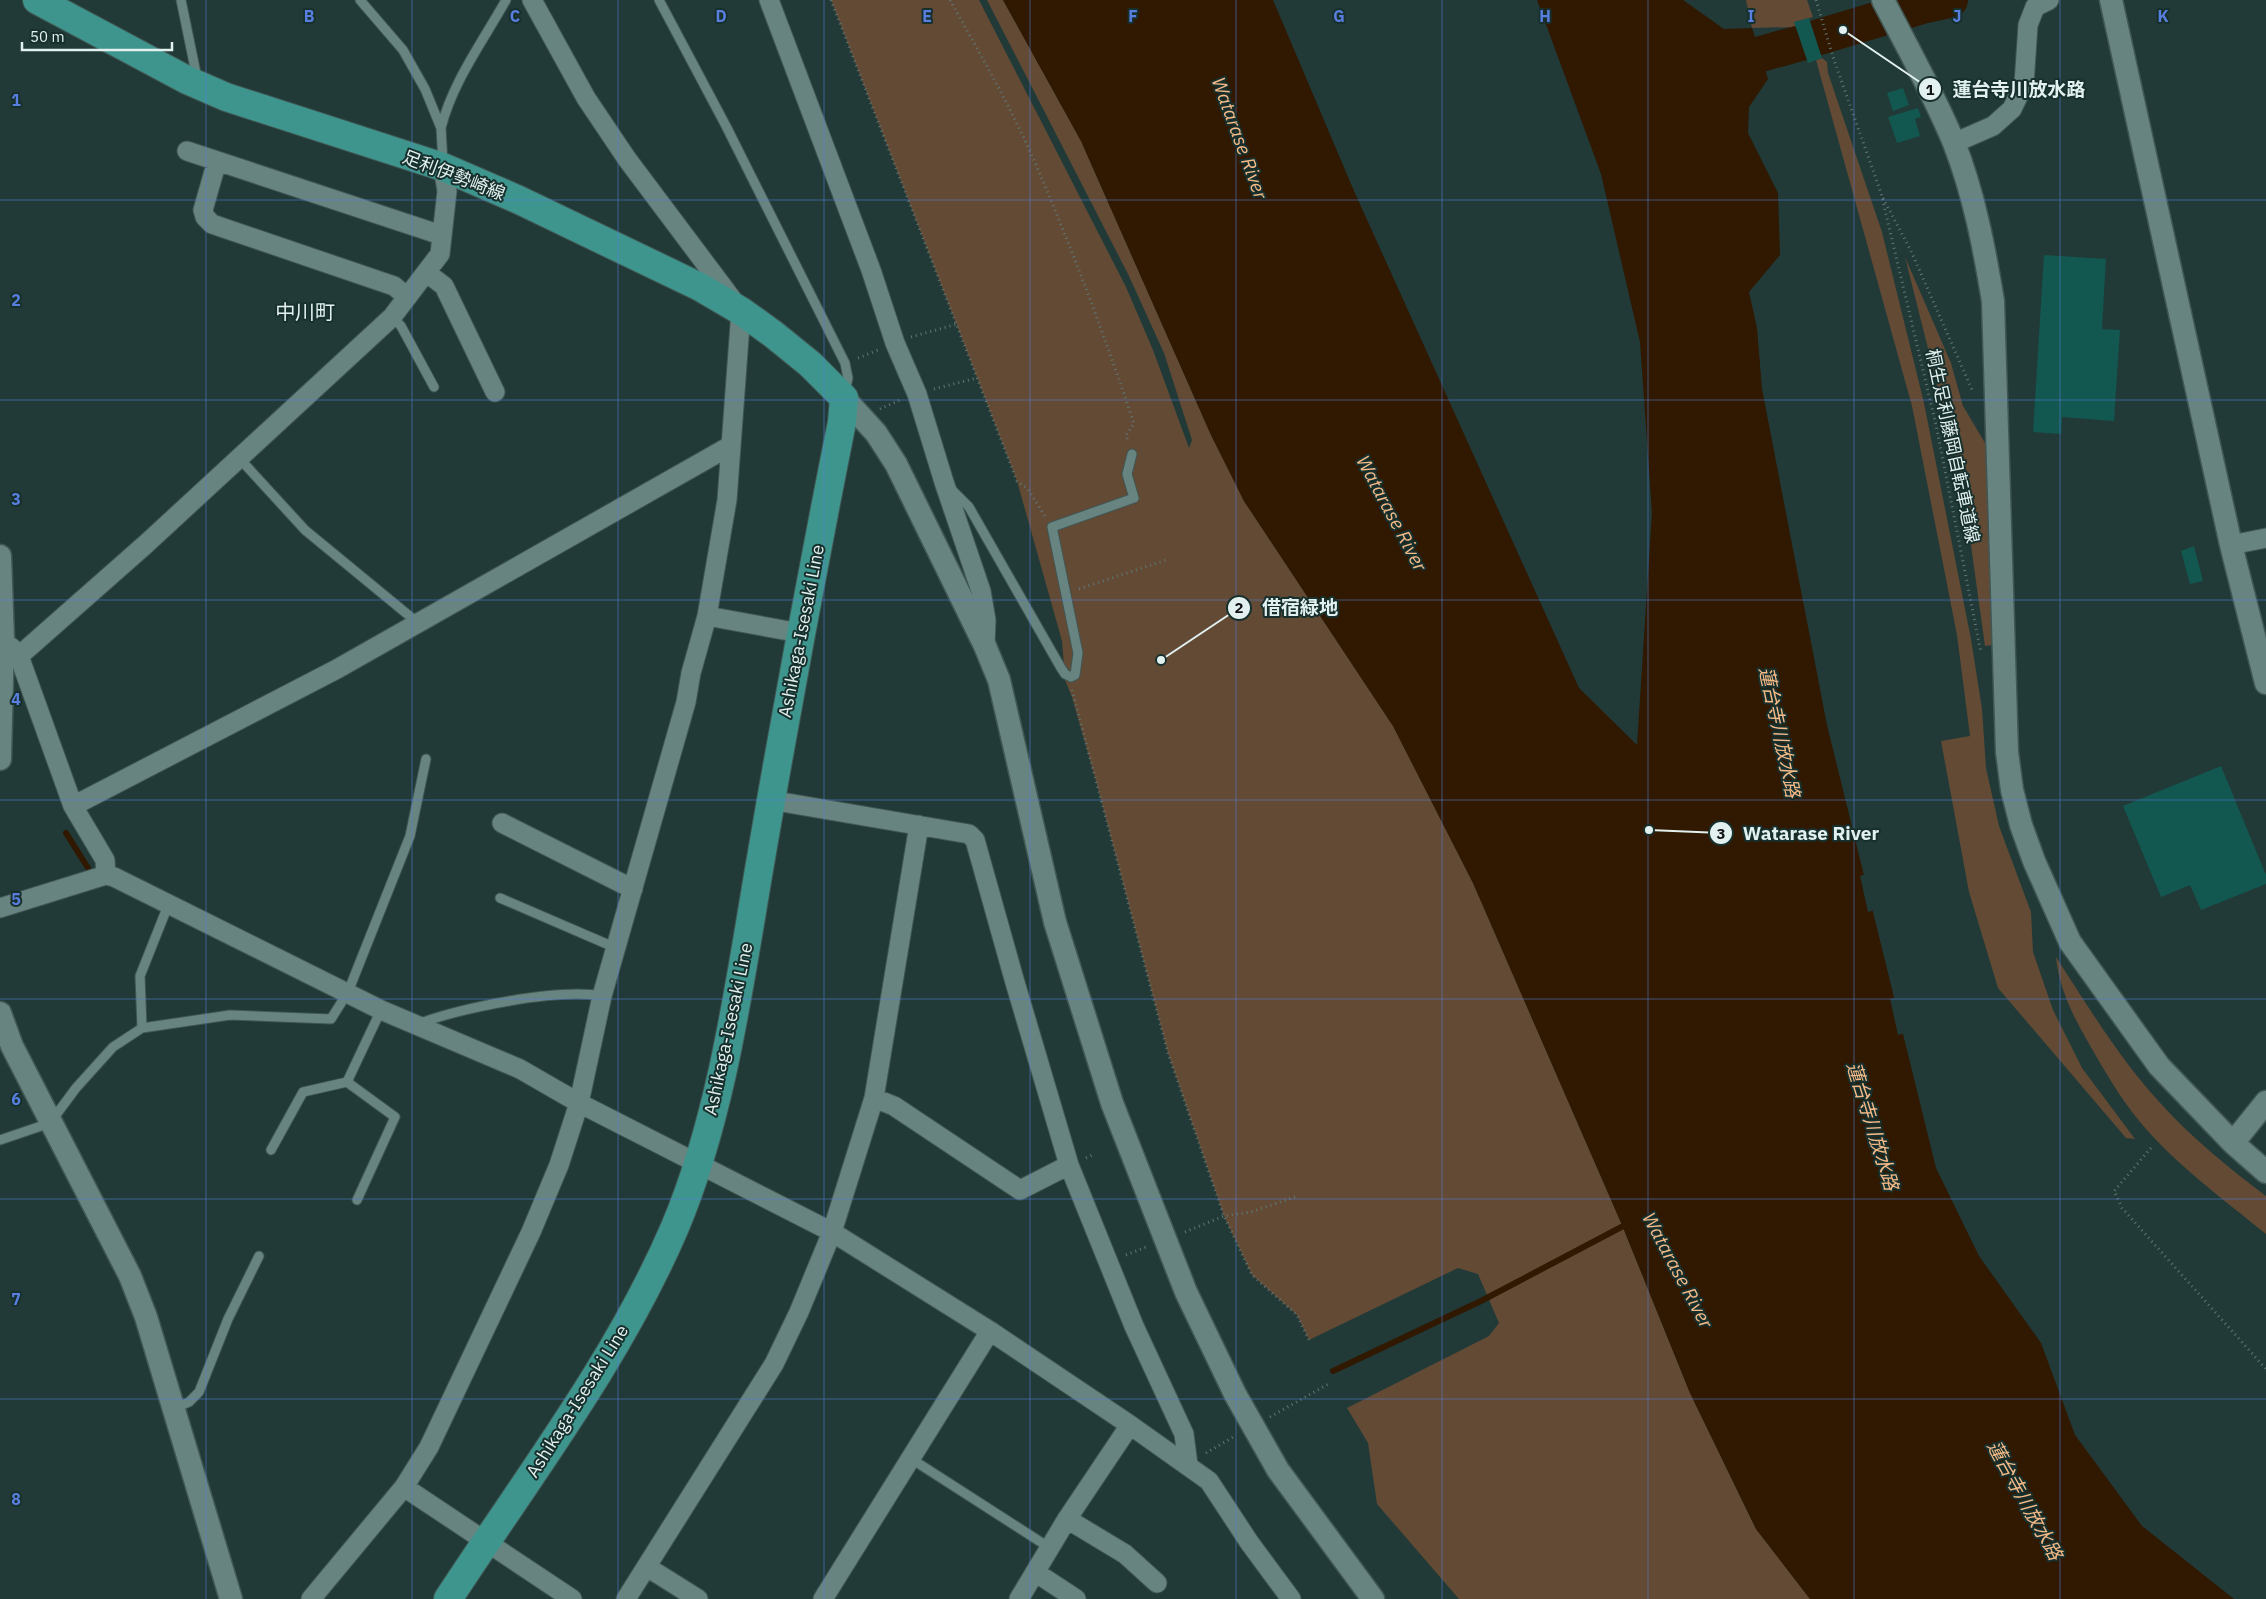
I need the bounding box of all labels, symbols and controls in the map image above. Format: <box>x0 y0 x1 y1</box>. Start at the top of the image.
text: B <box>304 6 315 26</box>
text: C <box>510 6 520 26</box>
text: D <box>715 6 727 26</box>
text: E <box>922 6 932 26</box>
text: F <box>1128 6 1138 26</box>
text: G <box>1333 6 1345 26</box>
text: H <box>1539 6 1551 26</box>
text: I <box>1748 6 1755 26</box>
text: J <box>1953 6 1961 26</box>
text: K <box>2157 6 2169 26</box>
scale bar <box>22 20 172 52</box>
text: 50 m <box>30 27 65 46</box>
callout: 蓮台寺川放水路 <box>1917 72 2095 106</box>
water label: Watarase River <box>1207 74 1273 203</box>
text: 蓮台寺川放水路 <box>1952 77 2086 101</box>
text: 1 <box>1925 80 1935 99</box>
text: 1 <box>11 90 21 110</box>
street label: 足利伊勢崎線 <box>399 145 509 205</box>
text: 2 <box>11 290 21 310</box>
district label: 中川町 <box>275 298 335 325</box>
street label: 桐生足利藤岡自転車道線 <box>1921 347 1985 545</box>
water label: Watarase River <box>1351 451 1433 576</box>
text: 3 <box>11 489 21 509</box>
street label: Ashikaga-Isesaki Line <box>773 542 829 719</box>
callout: 借宿緑地 <box>1227 591 1348 625</box>
text: 借宿緑地 <box>1262 595 1338 619</box>
text: 2 <box>1234 598 1244 617</box>
water label: 蓮台寺川放水路 <box>1754 664 1806 801</box>
text: 4 <box>11 689 21 709</box>
callout: Watarase River <box>1708 816 1889 850</box>
text: Watarase River <box>1743 821 1879 845</box>
text: 3 <box>1716 824 1726 843</box>
text: 5 <box>11 889 21 909</box>
street label: Ashikaga-Isesaki Line <box>698 941 758 1117</box>
water label: 蓮台寺川放水路 <box>1842 1059 1905 1195</box>
text: 6 <box>11 1089 21 1109</box>
water label: Watarase River <box>1637 1208 1719 1333</box>
text: 7 <box>11 1289 21 1309</box>
street label: Ashikaga-Isesaki Line <box>521 1320 633 1482</box>
water label: 蓮台寺川放水路 <box>1982 1436 2069 1566</box>
text: 8 <box>11 1489 21 1509</box>

